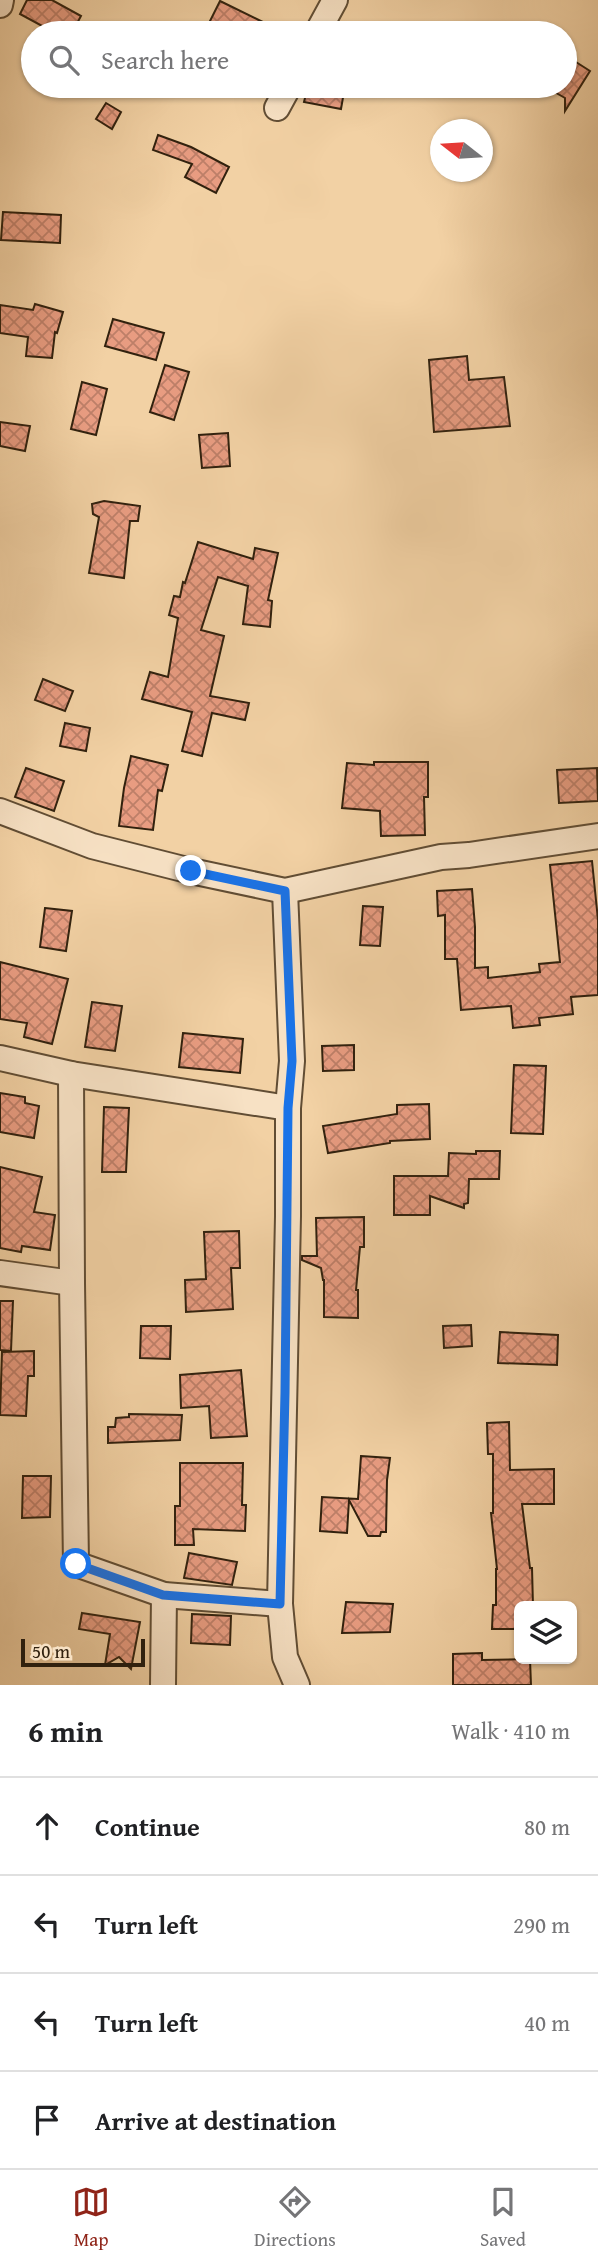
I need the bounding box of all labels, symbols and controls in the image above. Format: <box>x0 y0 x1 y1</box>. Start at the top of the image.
search box <box>21 21 577 98</box>
text: Search here <box>101 40 229 79</box>
icon: search <box>45 41 83 79</box>
north arrow <box>430 119 493 182</box>
route end <box>175 855 206 886</box>
route start <box>60 1548 91 1579</box>
map controls <box>514 1601 577 1664</box>
button: layers <box>514 1601 577 1664</box>
scale bar <box>21 1636 145 1668</box>
text: 50 m <box>32 1637 70 1665</box>
text: 6 min <box>28 1709 103 1753</box>
text: Walk · 410 m <box>451 1714 570 1747</box>
icon: ahead <box>28 1807 66 1845</box>
text: Continue <box>95 1807 200 1846</box>
text: 80 m <box>524 1810 570 1843</box>
icon: left <box>28 1905 66 1943</box>
text: Turn left <box>95 1905 198 1944</box>
text: 290 m <box>513 1908 570 1941</box>
icon: left <box>28 2003 66 2041</box>
text: Turn left <box>95 2003 198 2042</box>
text: 40 m <box>524 2006 570 2039</box>
icon: arrive <box>28 2101 66 2139</box>
text: Arrive at destination <box>95 2101 336 2140</box>
tab: Map <box>72 2183 110 2253</box>
tab: Directions <box>254 2183 336 2253</box>
tab: Saved <box>480 2183 526 2253</box>

